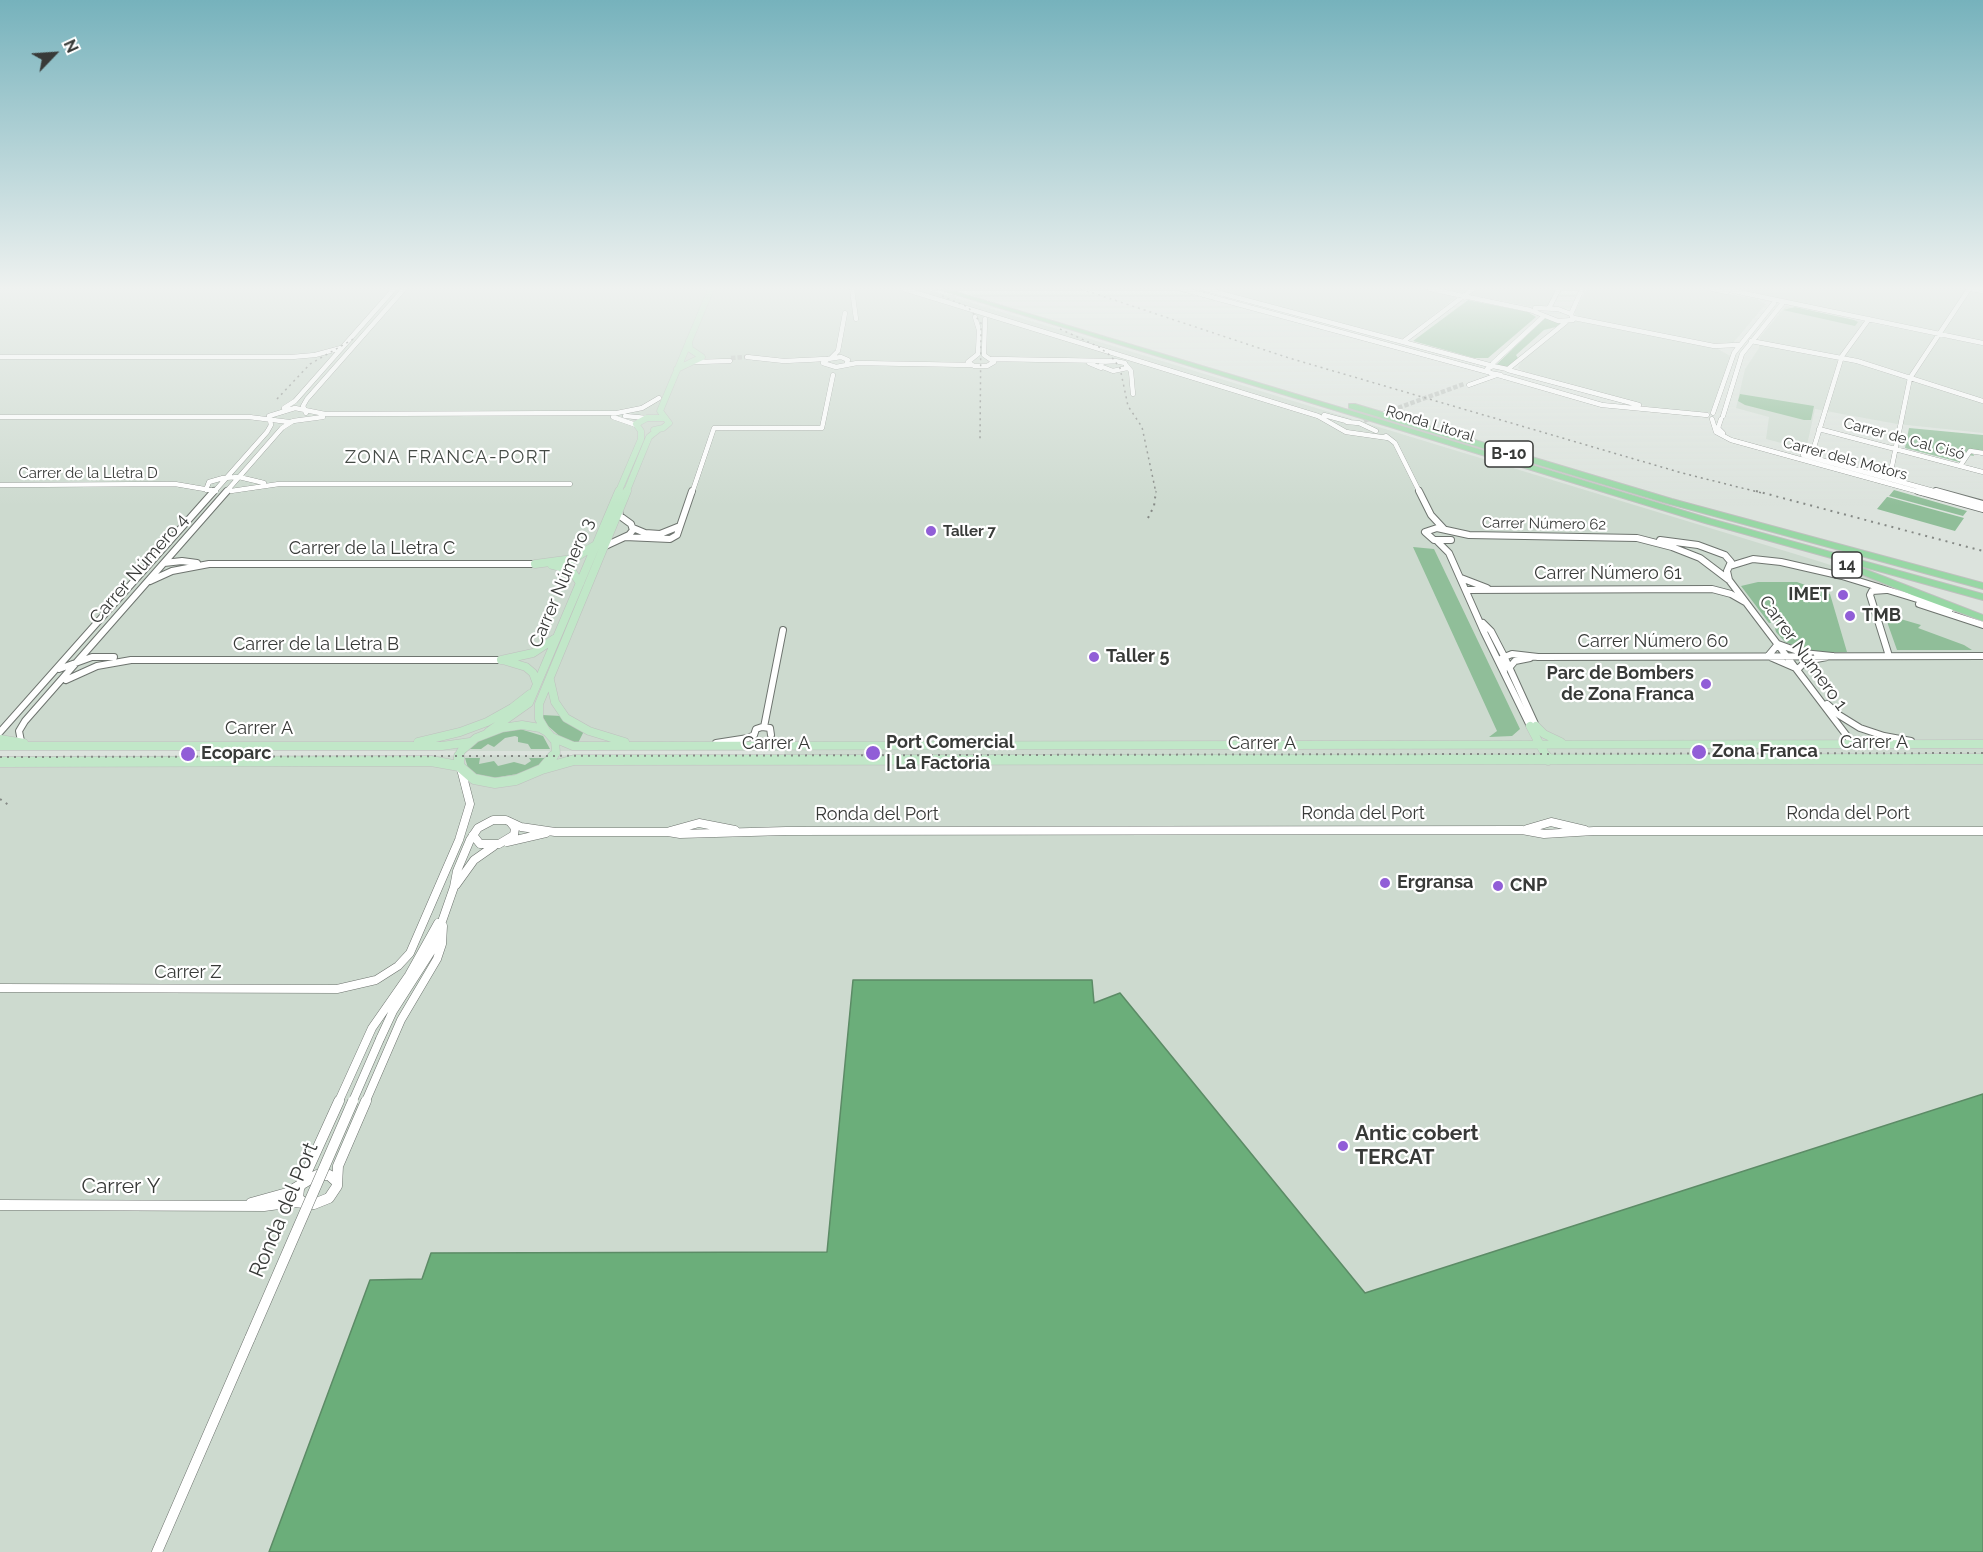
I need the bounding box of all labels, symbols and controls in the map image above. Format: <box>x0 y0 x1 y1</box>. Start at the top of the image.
north arrow <box>24 24 84 84</box>
text: N <box>60 37 82 56</box>
street label: Ronda Litoral <box>1383 402 1477 446</box>
street label: Carrer de Cal Cisó <box>1841 414 1967 464</box>
street label: Carrer dels Motors <box>1781 434 1909 484</box>
road number: B-10 <box>1485 441 1533 467</box>
district label: ZONA FRANCA-PORT <box>345 447 551 469</box>
street label: Carrer de la Lletra D <box>18 464 158 482</box>
street label: Carrer Número 4 <box>85 510 193 628</box>
street label: Carrer Número 62 <box>1482 514 1606 534</box>
street label: Carrer Número 3 <box>525 515 599 651</box>
place label: Taller 7 <box>943 522 996 540</box>
marker: Taller 7 <box>924 524 938 538</box>
street label: Carrer de la Lletra C <box>289 538 455 560</box>
road number: 14 <box>1832 552 1862 578</box>
street label: Carrer Número 61 <box>1534 563 1682 585</box>
place label: IMET <box>1788 584 1831 606</box>
marker: IMET <box>1836 588 1850 602</box>
street label: Carrer Número 1 <box>1754 591 1852 715</box>
place label: TMB <box>1862 605 1901 627</box>
marker: TMB <box>1843 609 1857 623</box>
street label: Carrer Número 60 <box>1578 631 1728 653</box>
street label: Carrer de la Lletra B <box>233 634 399 656</box>
place label: Taller 5 <box>1106 646 1169 668</box>
marker: Taller 5 <box>1087 650 1101 664</box>
place label: Parc de Bombers de Zona Franca <box>1547 663 1694 706</box>
marker: Parc de Bombers de Zona Franca <box>1699 677 1713 691</box>
street label: Carrer A <box>225 718 293 740</box>
place label: Port Comercial | La Factoria <box>886 732 1015 774</box>
street label: Carrer A <box>1840 732 1908 754</box>
street label: Carrer A <box>742 733 810 755</box>
street label: Carrer A <box>1228 733 1296 755</box>
place label: Zona Franca <box>1712 741 1818 763</box>
place label: Ecoparc <box>201 743 271 765</box>
marker: Zona Franca <box>1690 743 1708 761</box>
marker: Port Comercial | La Factoria <box>864 744 882 762</box>
marker: Ecoparc <box>179 745 197 763</box>
street label: Ronda del Port <box>1301 803 1425 825</box>
street label: Ronda del Port <box>1786 803 1910 825</box>
street label: Ronda del Port <box>815 804 939 826</box>
place label: Ergransa <box>1397 872 1473 894</box>
place label: CNP <box>1510 875 1547 897</box>
marker: Ergransa <box>1378 876 1392 890</box>
marker: CNP <box>1491 879 1505 893</box>
street label: Carrer Z <box>154 962 222 984</box>
place label: Antic cobert TERCAT <box>1355 1121 1479 1171</box>
street label: Ronda del Port <box>244 1139 324 1281</box>
marker: Antic cobert TERCAT <box>1336 1139 1350 1153</box>
street label: Carrer Y <box>82 1174 160 1200</box>

